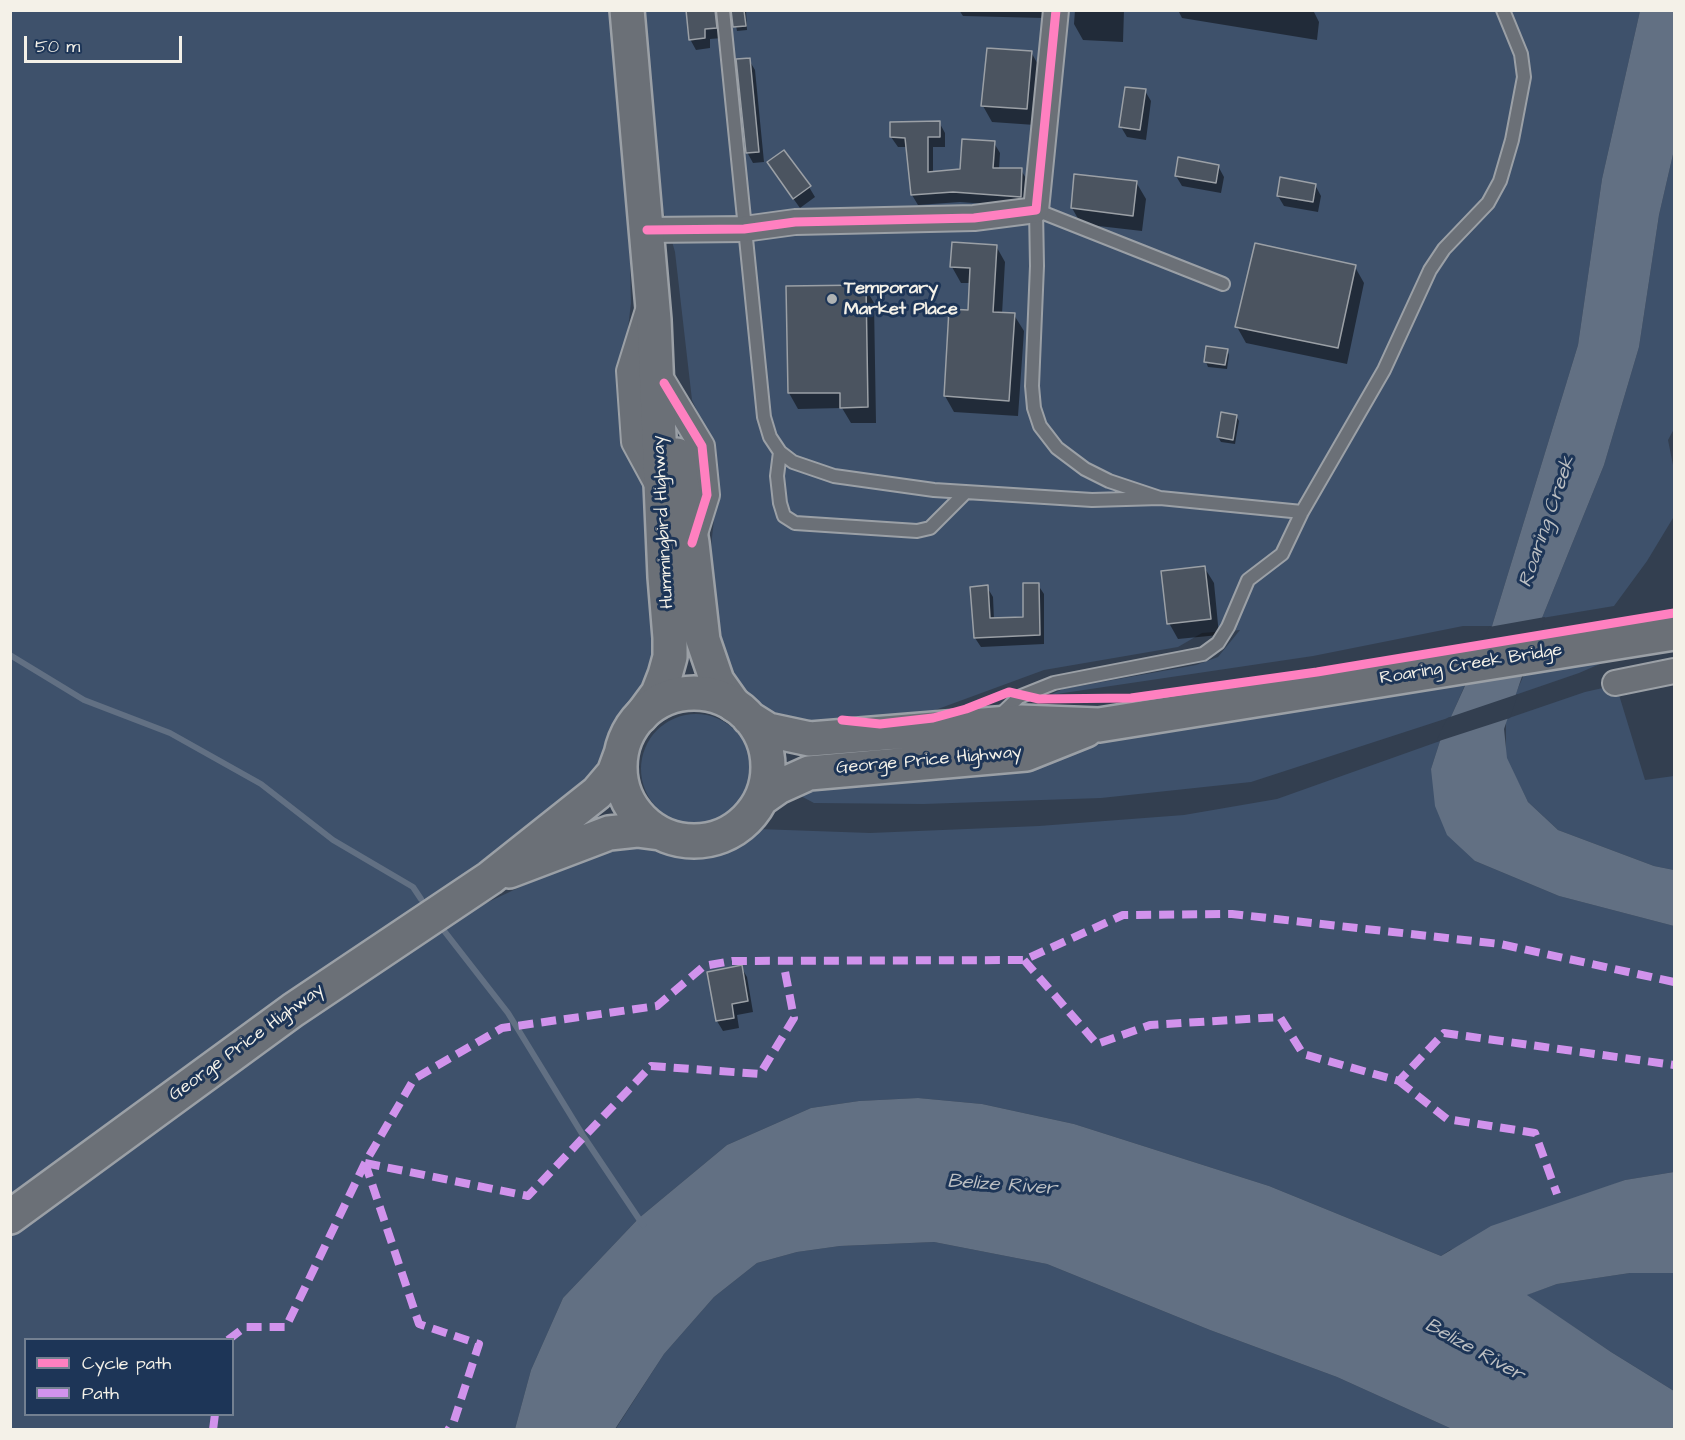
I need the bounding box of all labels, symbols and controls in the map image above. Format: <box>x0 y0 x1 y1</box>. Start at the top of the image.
scale bar <box>27 24 184 62</box>
text: 50 m <box>35 34 80 59</box>
place label: Temporary Market Place <box>844 278 958 320</box>
marker: Temporary Market Place <box>825 292 839 306</box>
street label: Hummingbird Highway <box>649 435 679 609</box>
water label: Roaring Creek <box>1514 453 1582 591</box>
street label: Roaring Creek Bridge <box>1378 640 1564 690</box>
street label: George Price Highway <box>835 742 1023 780</box>
street label: George Price Highway <box>165 979 329 1107</box>
water label: Belize River <box>947 1170 1057 1202</box>
water label: Belize River <box>1420 1314 1528 1388</box>
legend <box>24 1338 234 1416</box>
text: Cycle path <box>82 1351 171 1376</box>
text: Path <box>82 1381 119 1406</box>

